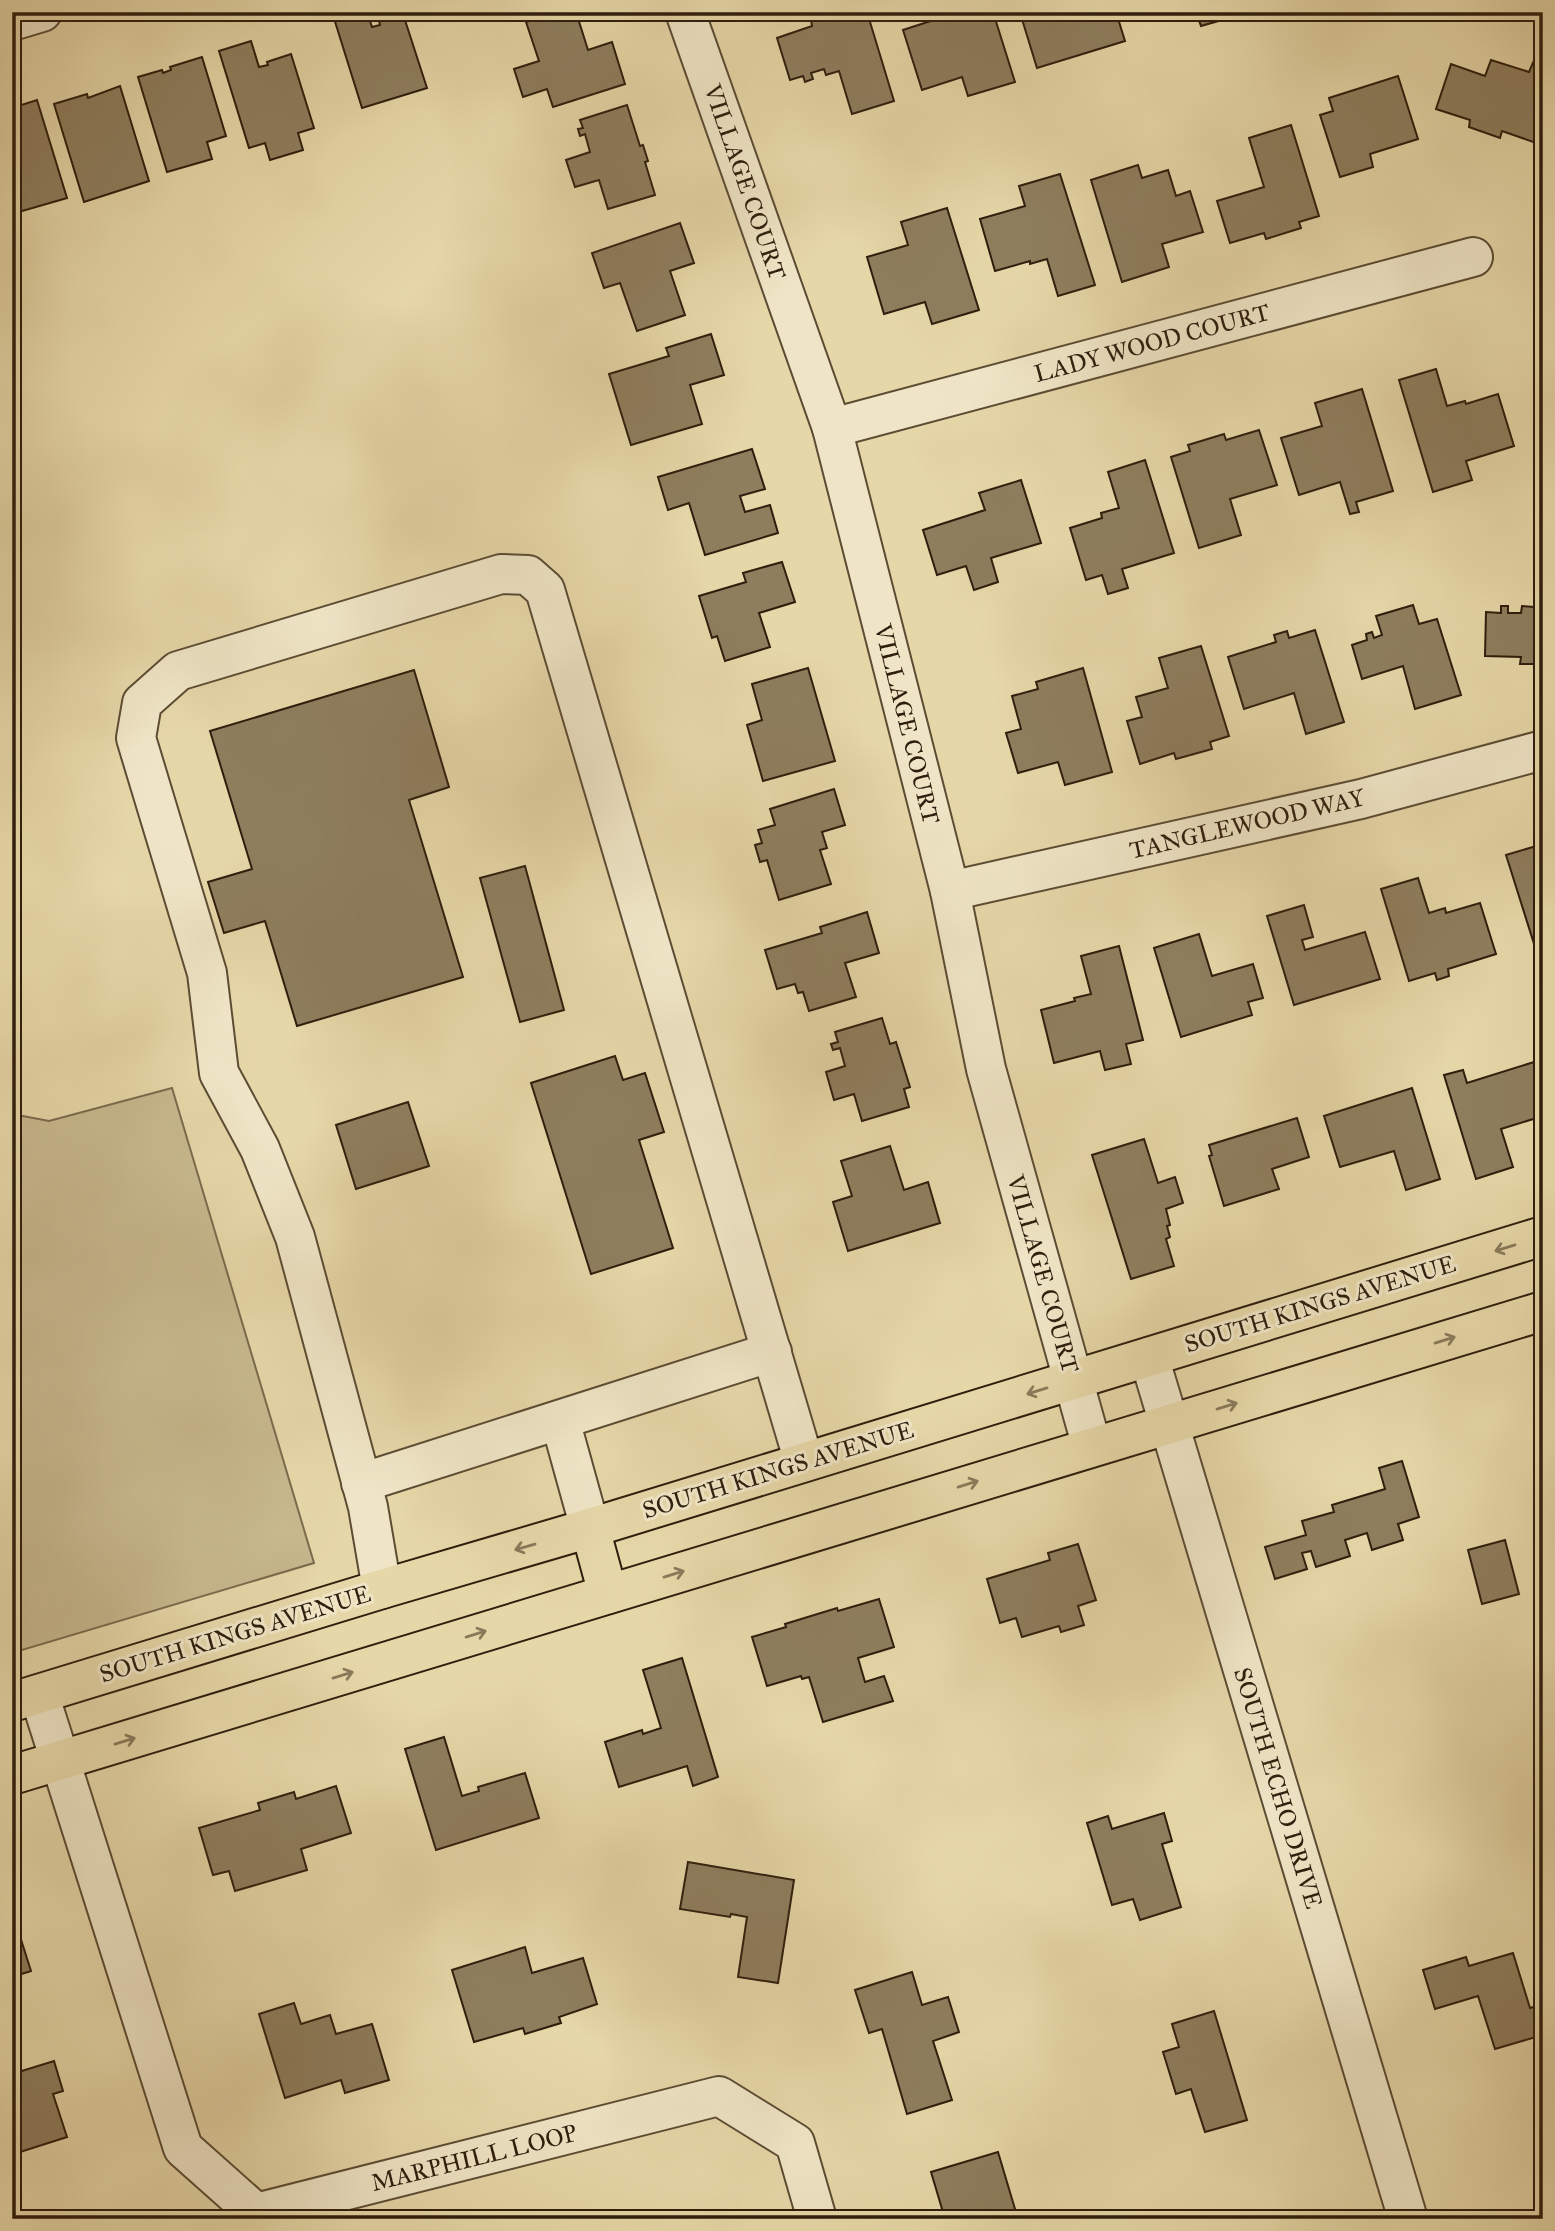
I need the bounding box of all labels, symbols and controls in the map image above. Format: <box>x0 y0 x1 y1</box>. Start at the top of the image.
street label: VILLAGE COURT <box>697 79 793 284</box>
street label: LADY WOOD COURT <box>1031 297 1273 389</box>
street label: VILLAGE COURT <box>867 620 946 827</box>
street label: TANGLEWOOD WAY <box>1127 782 1368 866</box>
street label: VILLAGE COURT <box>1000 1170 1086 1377</box>
one-way arrow <box>1494 1242 1516 1255</box>
street label: SOUTH KINGS AVENUE <box>1181 1248 1459 1360</box>
one-way arrow <box>1434 1333 1456 1346</box>
one-way arrow <box>1026 1385 1048 1398</box>
one-way arrow <box>1216 1399 1238 1411</box>
street label: SOUTH KINGS AVENUE <box>639 1414 917 1526</box>
one-way arrow <box>957 1477 979 1490</box>
one-way arrow <box>514 1542 536 1555</box>
one-way arrow <box>662 1567 684 1580</box>
street label: SOUTH KINGS AVENUE <box>96 1578 374 1690</box>
one-way arrow <box>465 1627 487 1640</box>
street label: SOUTH ECHO DRIVE <box>1227 1664 1329 1912</box>
one-way arrow <box>332 1667 354 1680</box>
one-way arrow <box>114 1733 136 1746</box>
street label: MARPHILL LOOP <box>368 2118 580 2198</box>

